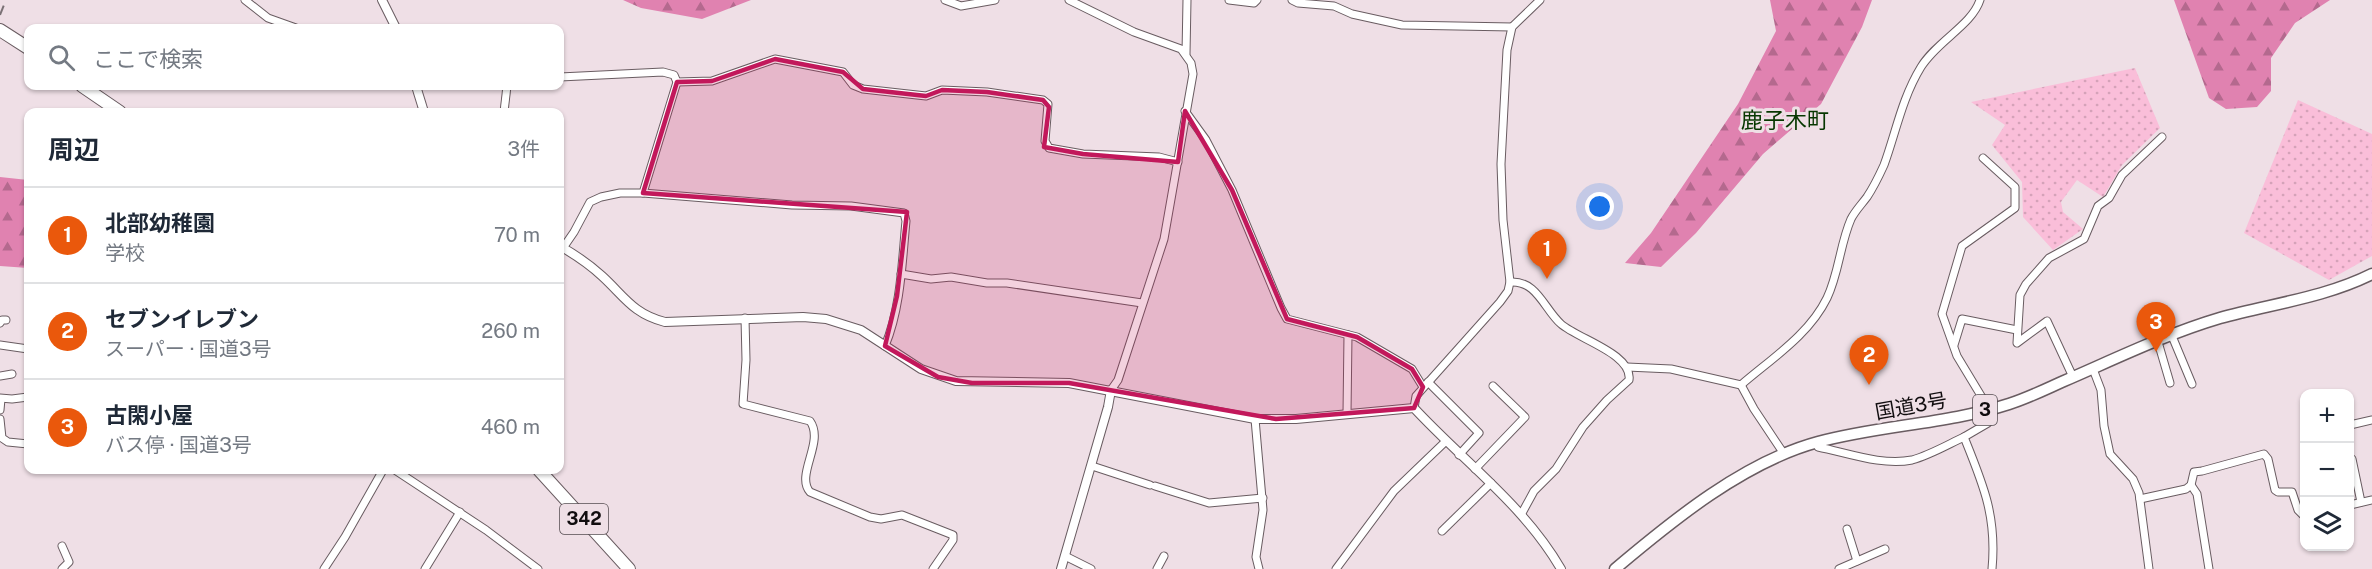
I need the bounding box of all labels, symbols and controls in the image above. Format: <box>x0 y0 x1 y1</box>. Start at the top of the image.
search box <box>24 24 564 90</box>
icon: search <box>45 41 78 74</box>
text: ここで検索 <box>93 46 203 72</box>
district label: 鹿子木町 <box>1741 107 1829 133</box>
text: 周辺 <box>48 134 100 165</box>
text: 3件 <box>507 137 540 161</box>
your location <box>1585 192 1614 221</box>
text: 北部幼稚園 <box>105 210 215 236</box>
text: 1 <box>63 223 72 247</box>
text: 70 m <box>494 223 540 247</box>
pin: 1 <box>1528 230 1566 279</box>
text: 学校 <box>105 241 145 265</box>
pin: 3 <box>2136 302 2176 352</box>
text: セブンイレブン <box>105 306 259 332</box>
text: 2 <box>61 319 74 343</box>
text: 260 m <box>481 319 540 343</box>
pin: 2 <box>1850 336 1888 385</box>
text: スーパー · 国道3号 <box>105 337 272 361</box>
street label: 国道3号 <box>1873 388 1949 424</box>
map controls <box>2300 389 2354 551</box>
button: + <box>2300 389 2354 443</box>
road number: 3 <box>1973 395 1997 425</box>
text: 古閑小屋 <box>105 402 193 428</box>
text: 3 <box>61 415 74 439</box>
text: 460 m <box>481 415 540 439</box>
text: バス停 · 国道3号 <box>105 433 252 457</box>
button: − <box>2300 443 2354 497</box>
button: layers <box>2300 497 2354 551</box>
road number: 342 <box>560 504 608 534</box>

